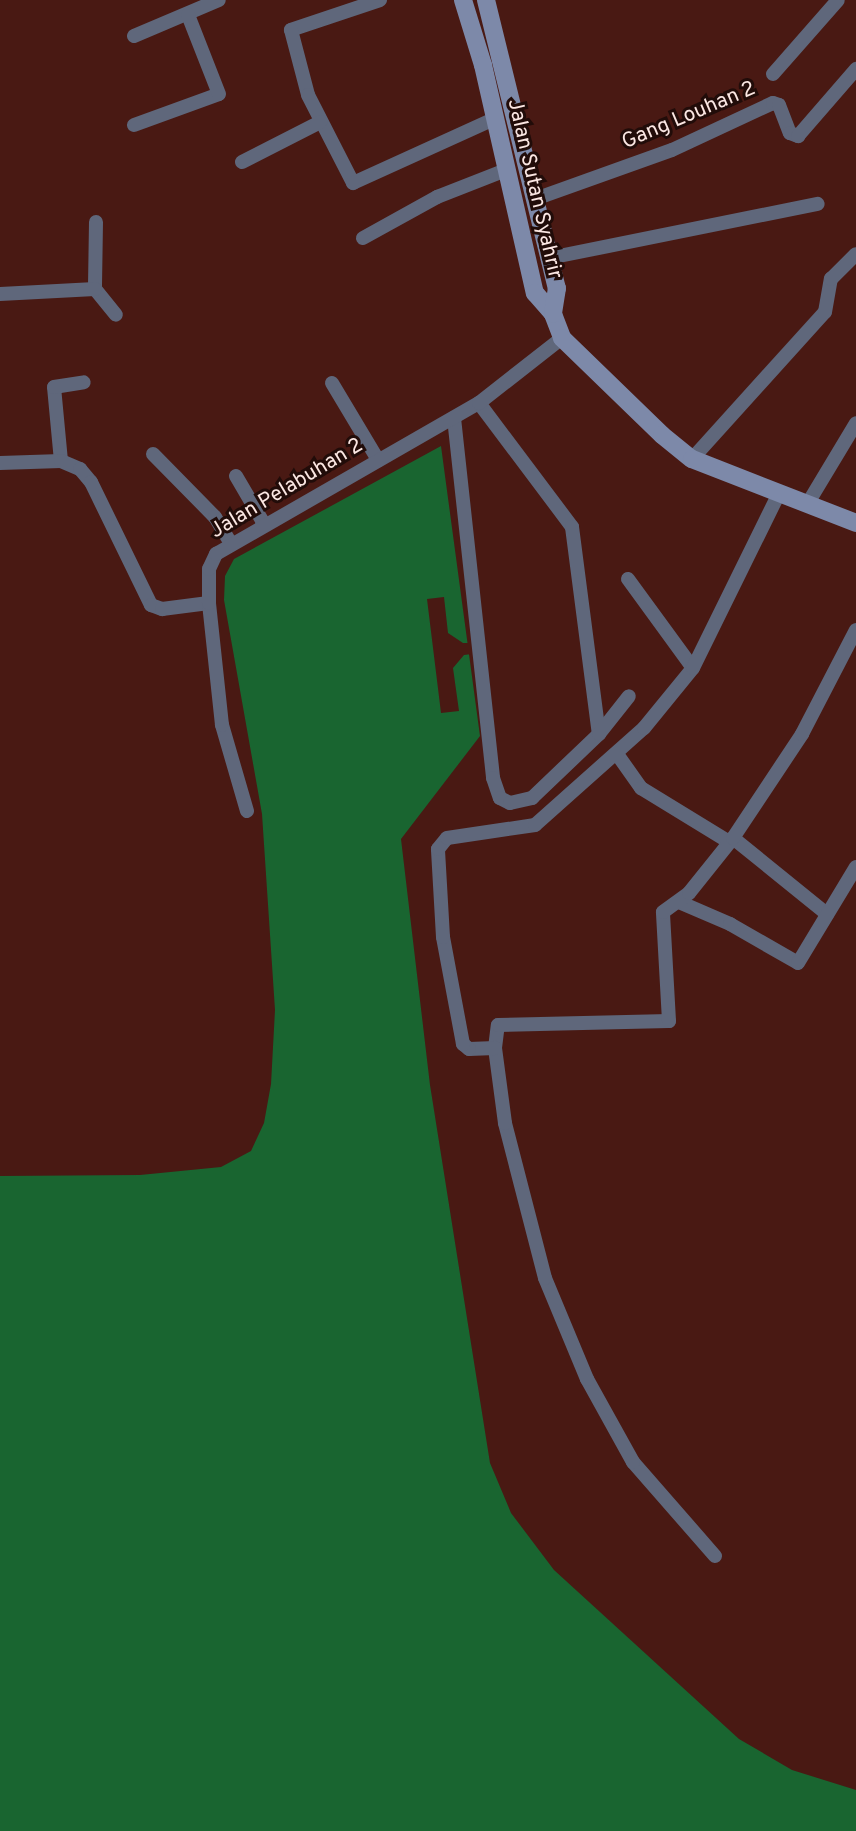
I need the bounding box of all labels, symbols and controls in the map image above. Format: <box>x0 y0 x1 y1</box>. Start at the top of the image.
street label: Gang Louhan 2 <box>618 77 760 155</box>
street label: Jalan Sutan Syahrir <box>501 97 567 281</box>
street label: Jalan Pelabuhan 2 <box>206 433 368 545</box>

